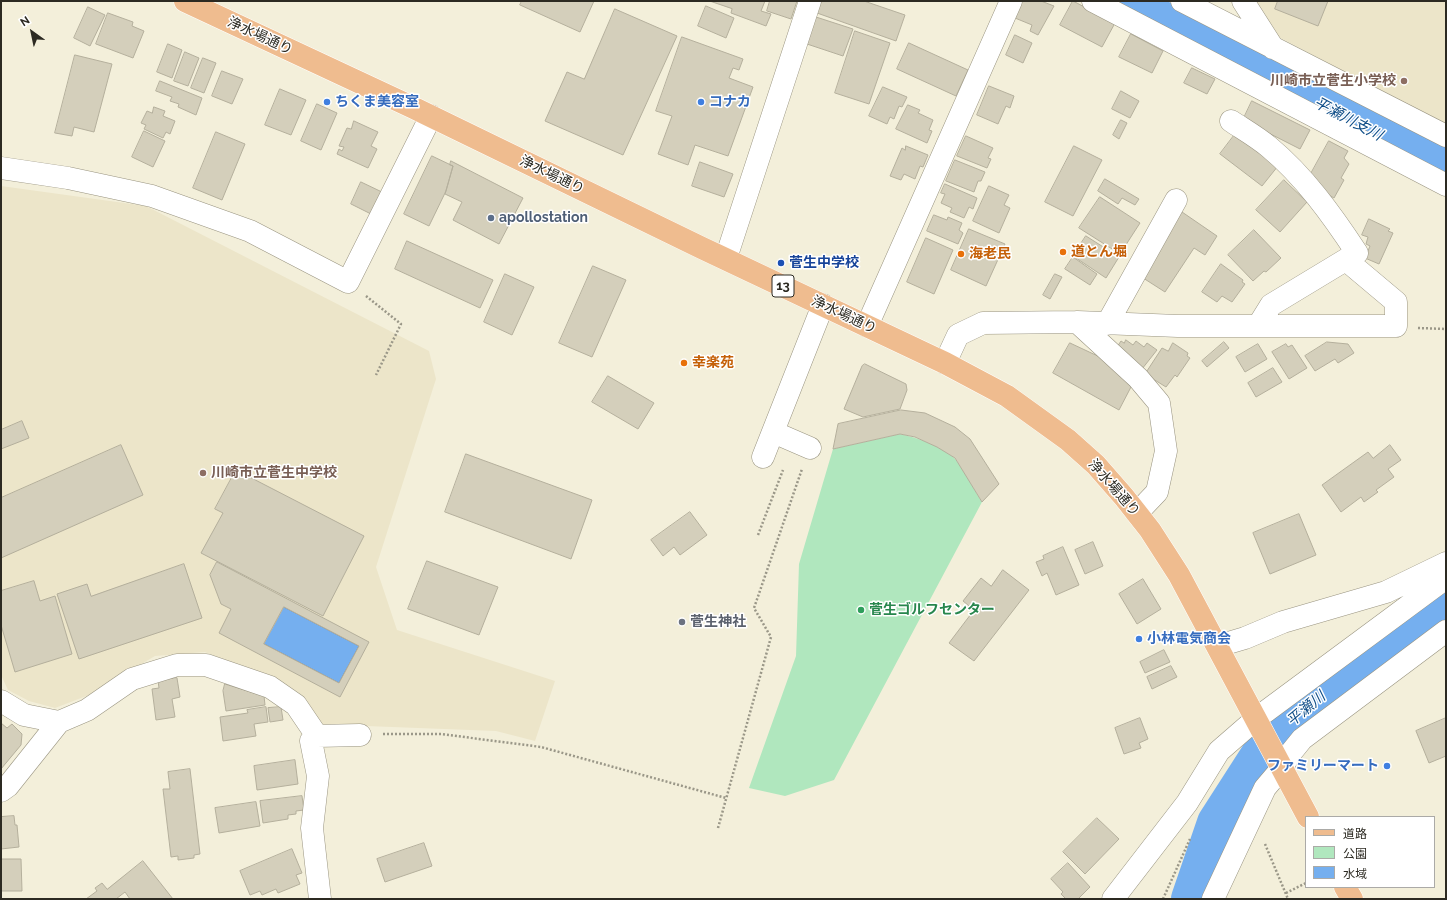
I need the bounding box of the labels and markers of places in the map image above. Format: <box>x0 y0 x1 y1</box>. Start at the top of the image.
place label: 川崎市立菅生小学校 <box>1270 73 1396 89</box>
marker: 川崎市立菅生小学校 <box>1399 76 1409 86</box>
place label: ちくま美容室 <box>335 94 419 110</box>
place label: コナカ <box>709 94 751 110</box>
marker: ちくま美容室 <box>322 97 332 107</box>
marker: コナカ <box>696 97 706 107</box>
place label: apollostation <box>499 210 588 226</box>
marker: apollostation <box>486 213 496 223</box>
place label: 道とん堀 <box>1071 244 1127 260</box>
place label: 海老民 <box>969 246 1011 262</box>
marker: 道とん堀 <box>1058 247 1068 257</box>
marker: 海老民 <box>956 249 966 259</box>
place label: 菅生中学校 <box>789 255 859 271</box>
marker: 菅生中学校 <box>776 258 786 268</box>
place label: 幸楽苑 <box>692 355 734 371</box>
marker: 幸楽苑 <box>679 358 689 368</box>
place label: 川崎市立菅生中学校 <box>211 465 337 481</box>
marker: 川崎市立菅生中学校 <box>198 468 208 478</box>
place label: 菅生ゴルフセンター <box>869 602 995 618</box>
marker: 菅生ゴルフセンター <box>856 605 866 615</box>
place label: 菅生神社 <box>690 614 746 630</box>
marker: 菅生神社 <box>677 617 687 627</box>
place label: 小林電気商会 <box>1147 631 1231 647</box>
marker: 小林電気商会 <box>1134 634 1144 644</box>
place label: ファミリーマート <box>1267 758 1379 774</box>
marker: ファミリーマート <box>1382 761 1392 771</box>

